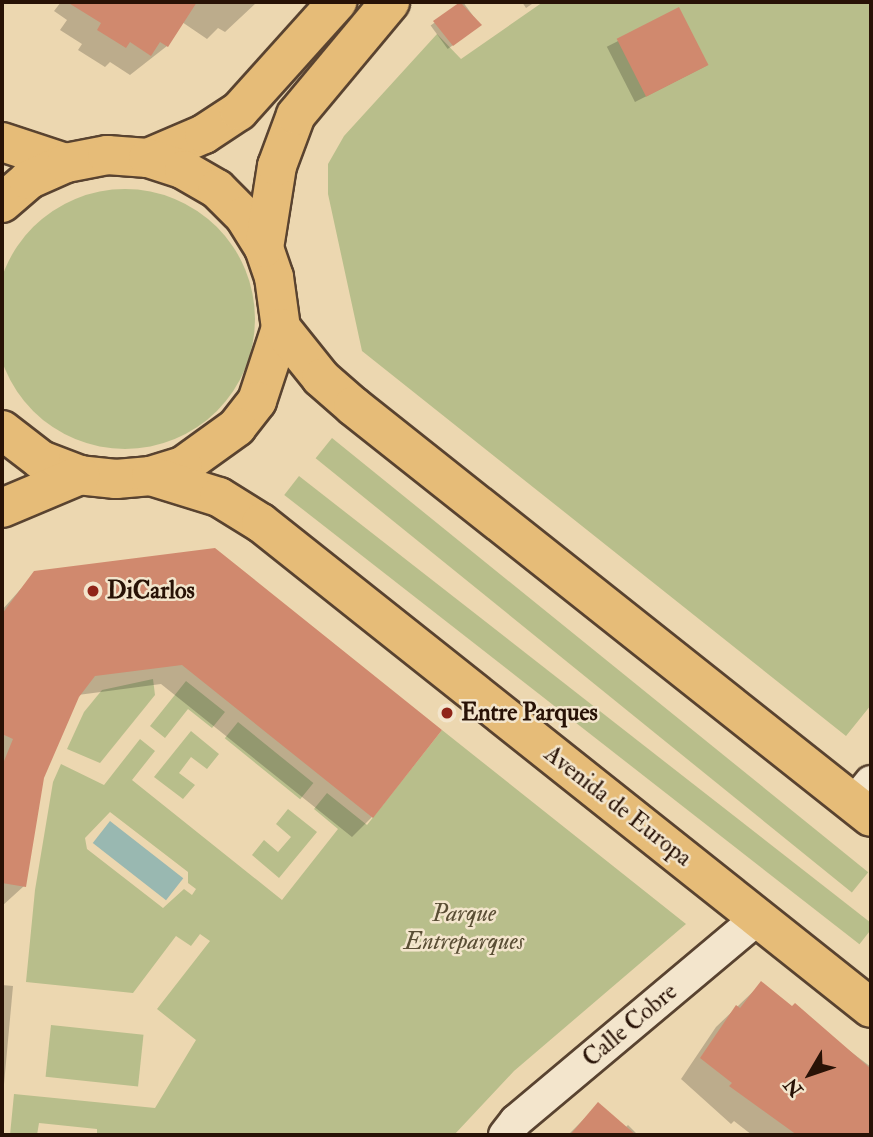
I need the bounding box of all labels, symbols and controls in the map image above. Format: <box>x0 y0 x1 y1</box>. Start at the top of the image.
place label: DiCarlos <box>107 577 195 605</box>
marker: DiCarlos <box>85 583 101 599</box>
place label: Entre Parques <box>461 699 598 727</box>
marker: Entre Parques <box>439 705 455 721</box>
street label: Avenida de Europa <box>539 739 697 873</box>
park label: Parque Entreparques <box>404 900 524 956</box>
street label: Calle Cobre <box>577 977 683 1073</box>
north arrow <box>775 1039 845 1109</box>
text: N <box>779 1073 808 1101</box>

